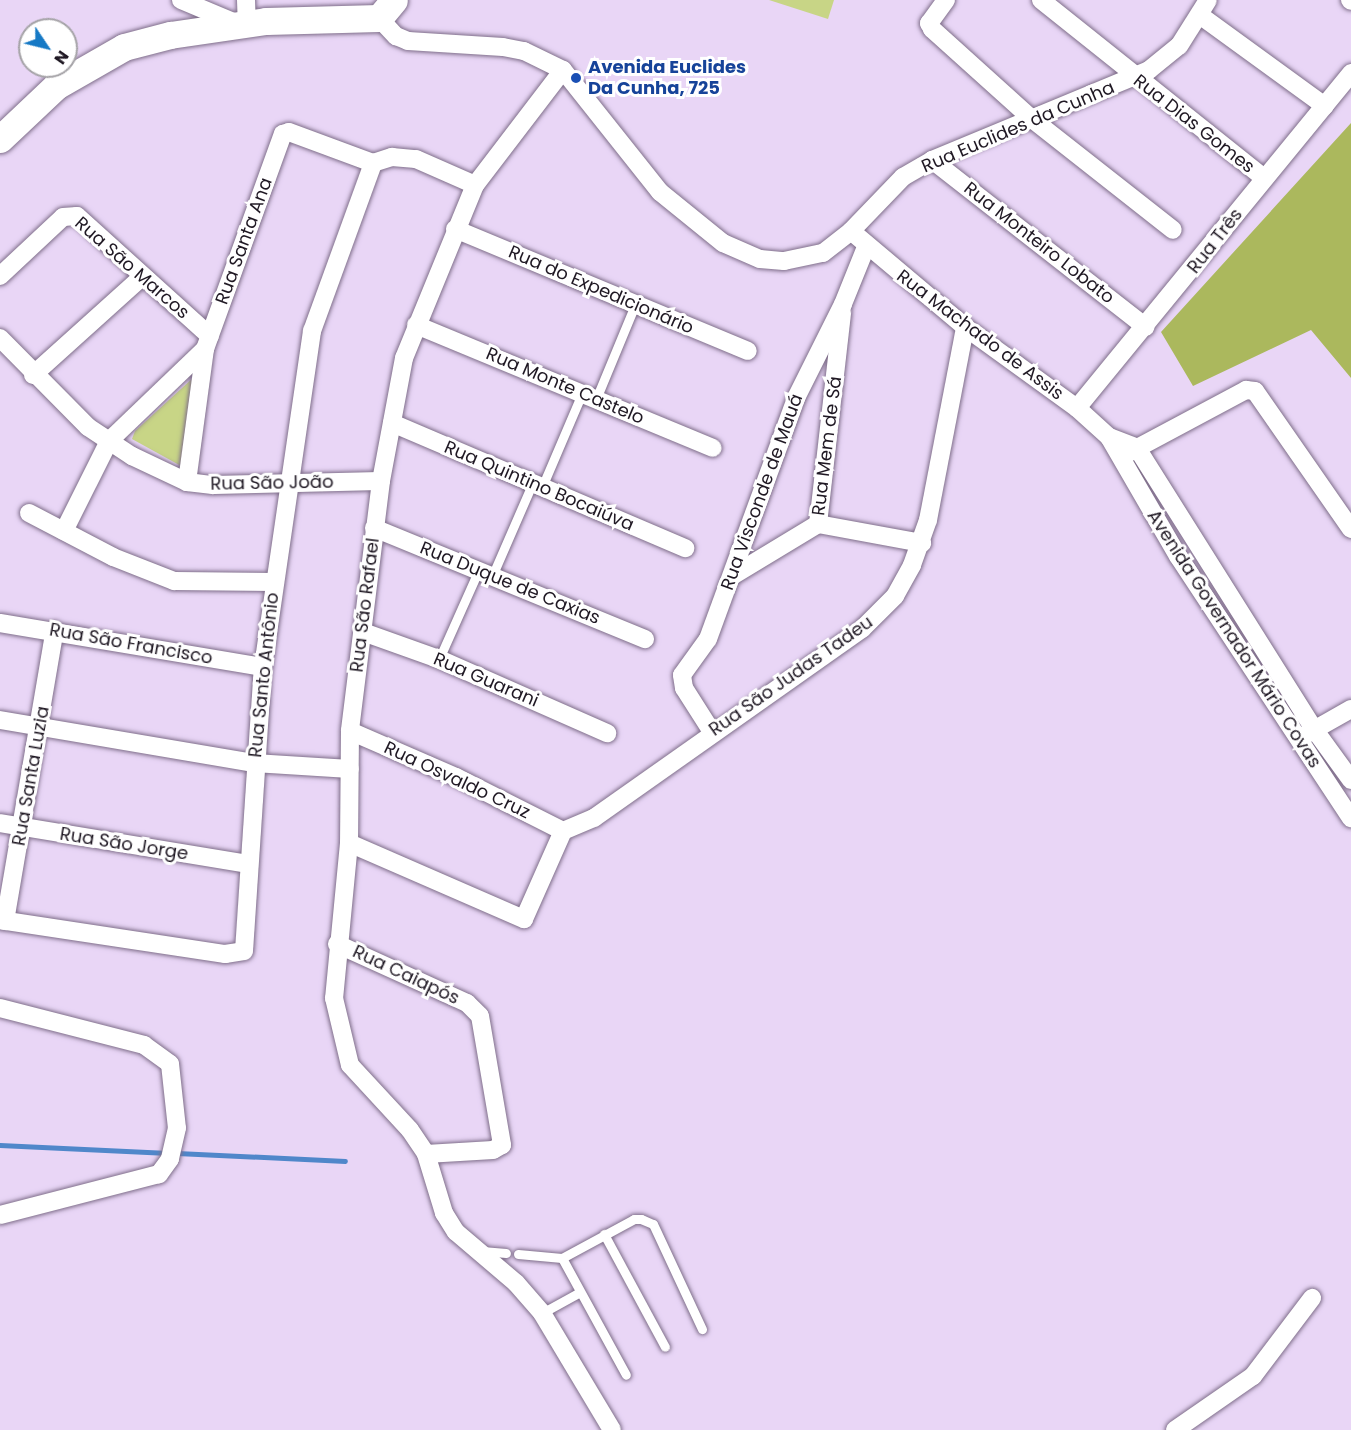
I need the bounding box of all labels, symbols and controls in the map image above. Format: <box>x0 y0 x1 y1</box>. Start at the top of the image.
north arrow <box>18 18 78 78</box>
text: N <box>49 46 74 69</box>
place label: Avenida Euclides Da Cunha, 725 <box>588 57 746 100</box>
street label: Rua Dias Gomes <box>1129 70 1259 178</box>
marker: Avenida Euclides Da Cunha, 725 <box>569 71 583 85</box>
street label: Rua Euclides da Cunha <box>918 77 1118 177</box>
street label: Rua Santa Ana <box>211 175 277 307</box>
street label: Rua Monteiro Lobato <box>960 178 1118 308</box>
street label: Rua Três <box>1183 204 1247 278</box>
street label: Rua São Marcos <box>70 212 194 324</box>
street label: Rua do Expedicionário <box>505 241 697 339</box>
street label: Rua Machado de Assis <box>892 265 1068 405</box>
street label: Rua Monte Castelo <box>483 343 647 429</box>
street label: Rua Mem de Sá <box>808 375 846 517</box>
street label: Rua Visconde de Mauá <box>716 391 808 593</box>
street label: Rua Quintino Bocaiúva <box>441 436 637 536</box>
street label: Rua São João <box>210 471 334 495</box>
street label: Avenida Governador Mário Covas <box>1142 506 1326 772</box>
street label: Rua São Rafael <box>346 537 384 673</box>
street label: Rua Duque de Caxias <box>417 537 603 629</box>
street label: Rua Santo Antônio <box>245 591 283 759</box>
street label: Rua São Judas Tadeu <box>705 611 877 741</box>
street label: Rua São Francisco <box>48 619 214 669</box>
street label: Rua Guarani <box>430 648 542 712</box>
street label: Rua Santa Luzia <box>8 705 54 847</box>
street label: Rua Osvaldo Cruz <box>381 737 533 823</box>
street label: Rua São Jorge <box>58 823 190 865</box>
street label: Rua Caiapós <box>349 941 463 1009</box>

